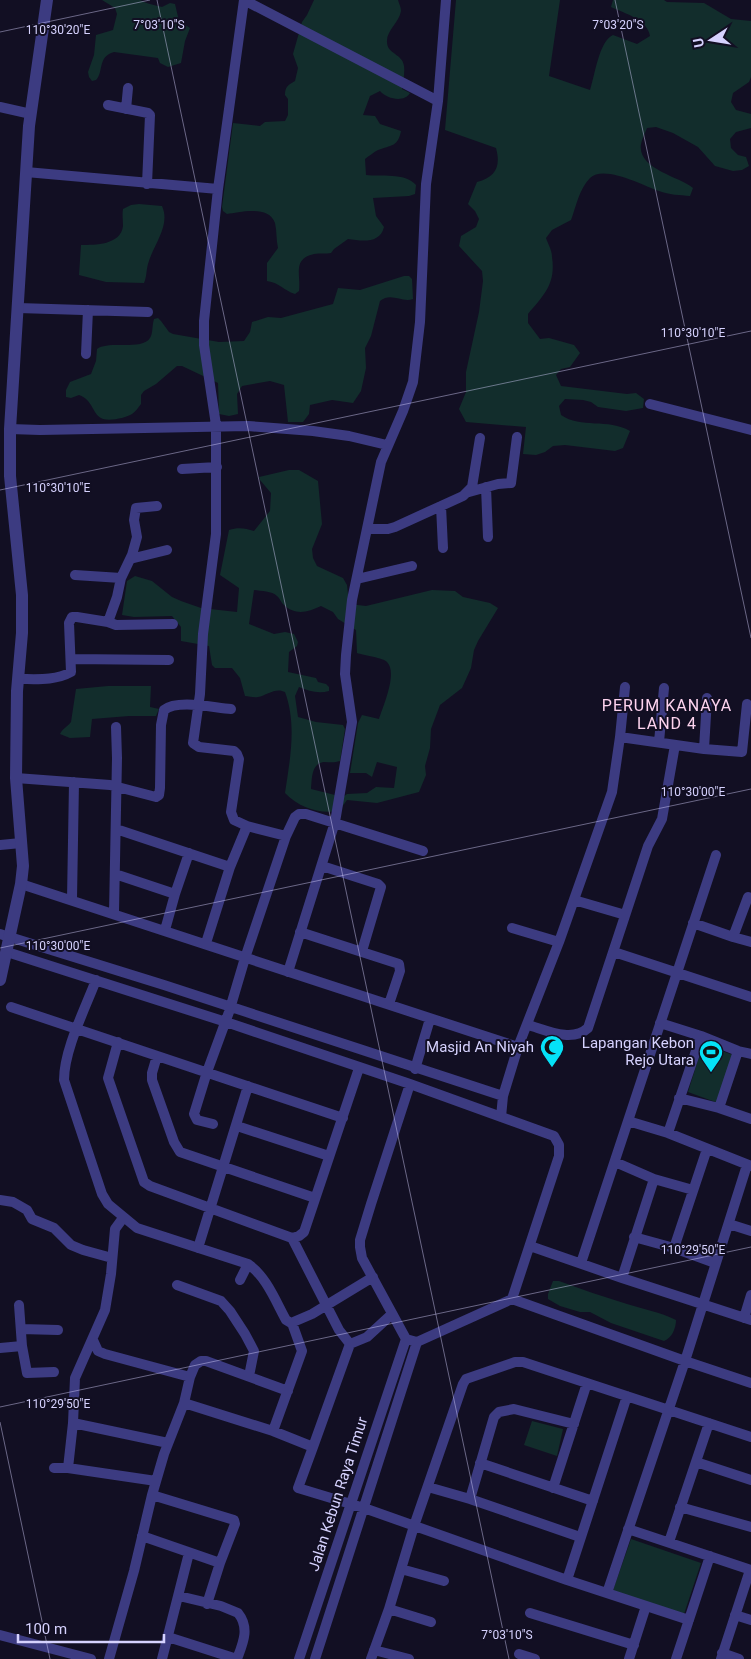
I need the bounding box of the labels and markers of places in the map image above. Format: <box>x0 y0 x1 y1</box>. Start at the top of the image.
mosque icon: Masjid An Niyah <box>539 1034 565 1068</box>
place label: Lapangan Kebon Rejo Utara <box>582 1034 694 1069</box>
place label: Masjid An Niyah <box>426 1038 534 1056</box>
sports icon: Lapangan Kebon Rejo Utara <box>698 1039 724 1073</box>

